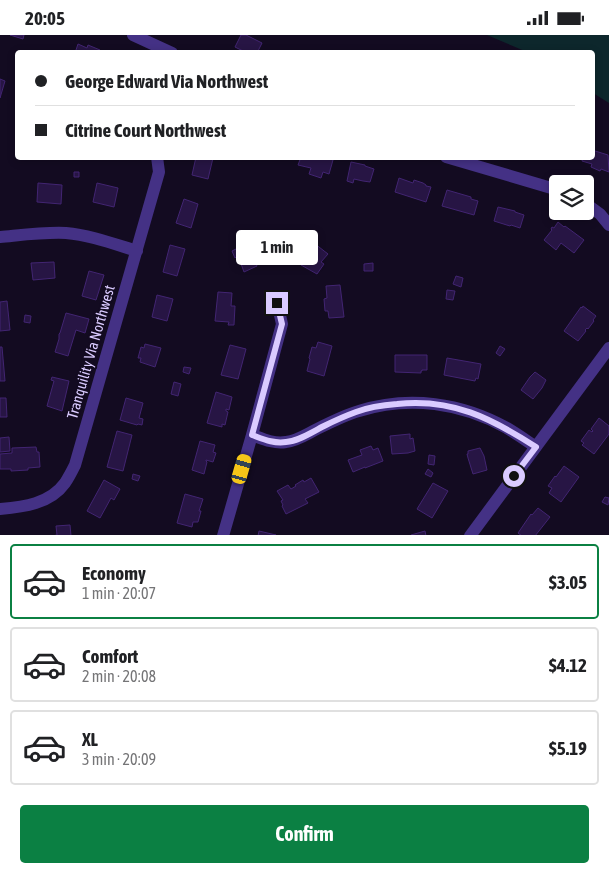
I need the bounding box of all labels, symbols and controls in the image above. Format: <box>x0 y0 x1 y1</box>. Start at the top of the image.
text: 20:05 <box>25 7 65 29</box>
text: George Edward Via Northwest <box>65 70 268 92</box>
text: Citrine Court Northwest <box>65 119 226 141</box>
map controls <box>549 175 594 220</box>
button: layers <box>549 175 594 220</box>
callout: 1 min <box>236 231 318 265</box>
text: 1 min <box>261 238 293 256</box>
street label: Tranquility Via Northwest <box>63 283 118 421</box>
route end <box>266 292 288 314</box>
car <box>230 453 253 485</box>
route start <box>503 465 525 487</box>
icon: car <box>22 559 67 604</box>
text: Economy <box>82 562 146 584</box>
text: $3.05 <box>549 571 587 593</box>
text: 1 min · 20:07 <box>82 584 156 602</box>
icon: car <box>22 642 67 687</box>
text: Comfort <box>82 645 138 667</box>
text: $4.12 <box>549 654 587 676</box>
text: 2 min · 20:08 <box>82 667 156 685</box>
icon: car <box>22 725 67 770</box>
text: XL <box>82 728 98 750</box>
text: $5.19 <box>549 737 587 759</box>
text: 3 min · 20:09 <box>82 750 156 768</box>
button: Confirm <box>20 805 589 863</box>

